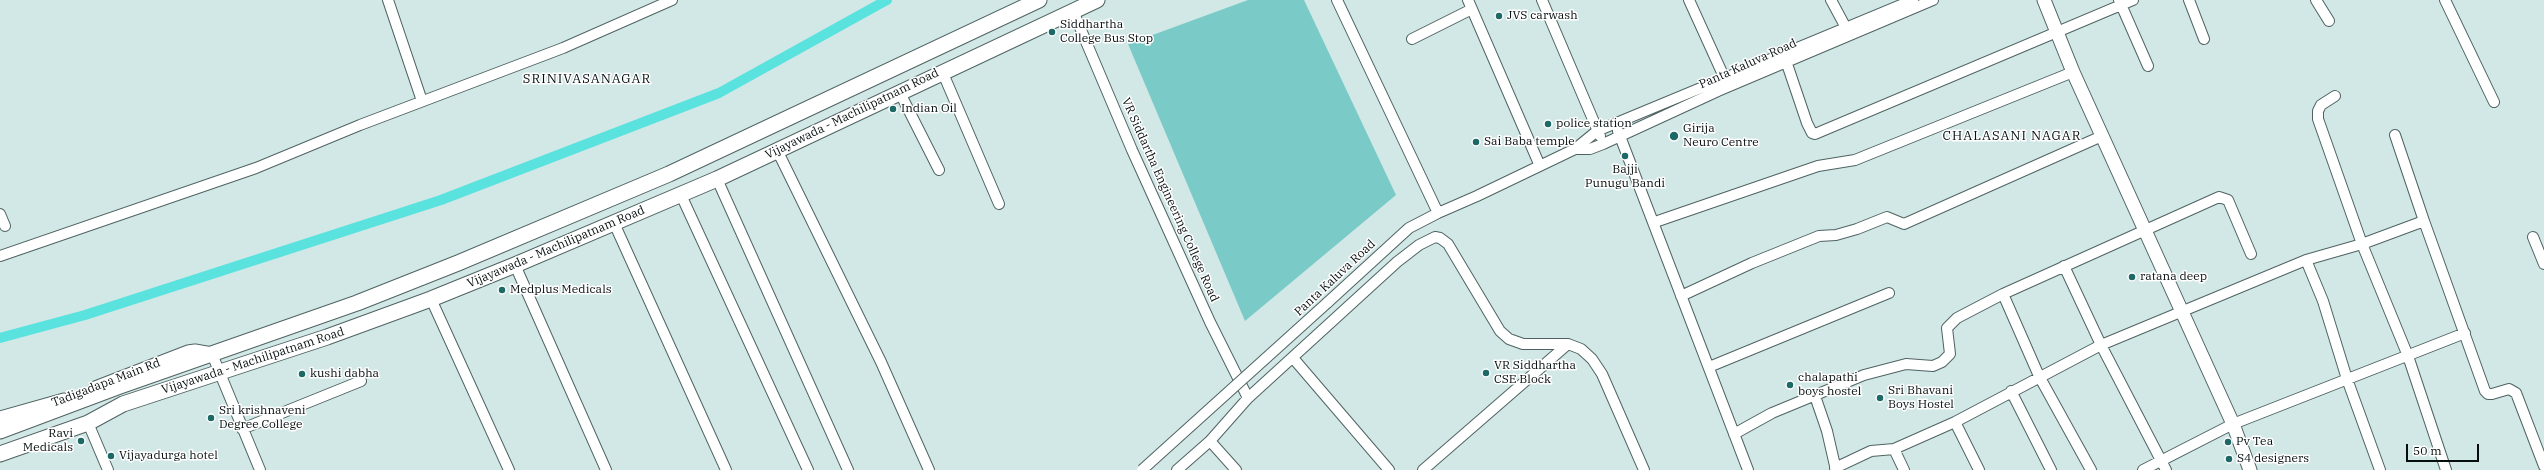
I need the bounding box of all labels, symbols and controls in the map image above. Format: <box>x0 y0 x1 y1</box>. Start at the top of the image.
place label: JVS carwash <box>1507 9 1578 23</box>
marker: JVS carwash <box>1494 11 1504 21</box>
place label: Siddhartha College Bus Stop <box>1060 18 1153 46</box>
marker: Siddhartha College Bus Stop <box>1047 27 1057 37</box>
street label: Panta Kaluva Road <box>1697 36 1799 92</box>
street label: Vijayawada - Machilipatnam Road <box>763 66 941 162</box>
district label: SRINIVASANAGAR <box>523 71 651 87</box>
street label: VR Siddartha Engineering College Road <box>1118 96 1222 304</box>
place label: Indian Oil <box>901 102 957 116</box>
marker: Indian Oil <box>888 104 898 114</box>
place label: police station <box>1556 117 1632 131</box>
marker: police station <box>1543 119 1553 129</box>
place label: Girija Neuro Centre <box>1683 122 1759 150</box>
district label: CHALASANI NAGAR <box>1943 128 2081 144</box>
marker: Girija Neuro Centre <box>1668 130 1680 142</box>
place label: Sai Baba temple <box>1484 135 1575 149</box>
marker: Sai Baba temple <box>1471 137 1481 147</box>
marker: Bajji Punugu Bandi <box>1620 151 1630 161</box>
place label: Bajji Punugu Bandi <box>1585 163 1665 191</box>
street label: Vijayawada - Machilipatnam Road <box>465 203 647 291</box>
street label: Panta Kaluva Road <box>1292 237 1378 319</box>
place label: ratana deep <box>2140 270 2207 284</box>
marker: ratana deep <box>2127 272 2137 282</box>
place label: Medplus Medicals <box>510 283 612 297</box>
marker: Medplus Medicals <box>497 285 507 295</box>
street label: Vijayawada - Machilipatnam Road <box>160 325 346 397</box>
street label: Tadigadapa Main Rd <box>50 356 162 410</box>
place label: VR Siddhartha CSE Block <box>1494 359 1576 387</box>
place label: kushi dabha <box>310 367 379 381</box>
marker: VR Siddhartha CSE Block <box>1481 368 1491 378</box>
marker: kushi dabha <box>297 369 307 379</box>
place label: chalapathi boys hostel <box>1798 371 1861 399</box>
marker: chalapathi boys hostel <box>1785 380 1795 390</box>
place label: Sri Bhavani Boys Hostel <box>1888 384 1954 412</box>
marker: Sri Bhavani Boys Hostel <box>1875 393 1885 403</box>
place label: Sri krishnaveni Degree College <box>219 404 306 432</box>
marker: Sri krishnaveni Degree College <box>206 413 216 423</box>
place label: Ravi Medicals <box>23 427 73 455</box>
place label: Pv Tea <box>2236 435 2273 449</box>
marker: Ravi Medicals <box>76 436 86 446</box>
scale bar <box>2408 436 2481 462</box>
marker: Pv Tea <box>2223 437 2233 447</box>
text: 50 m <box>2413 443 2442 458</box>
place label: Vijayadurga hotel <box>119 449 218 463</box>
marker: Vijayadurga hotel <box>106 451 116 461</box>
place label: S4 designers <box>2237 452 2309 466</box>
marker: S4 designers <box>2224 454 2234 464</box>

